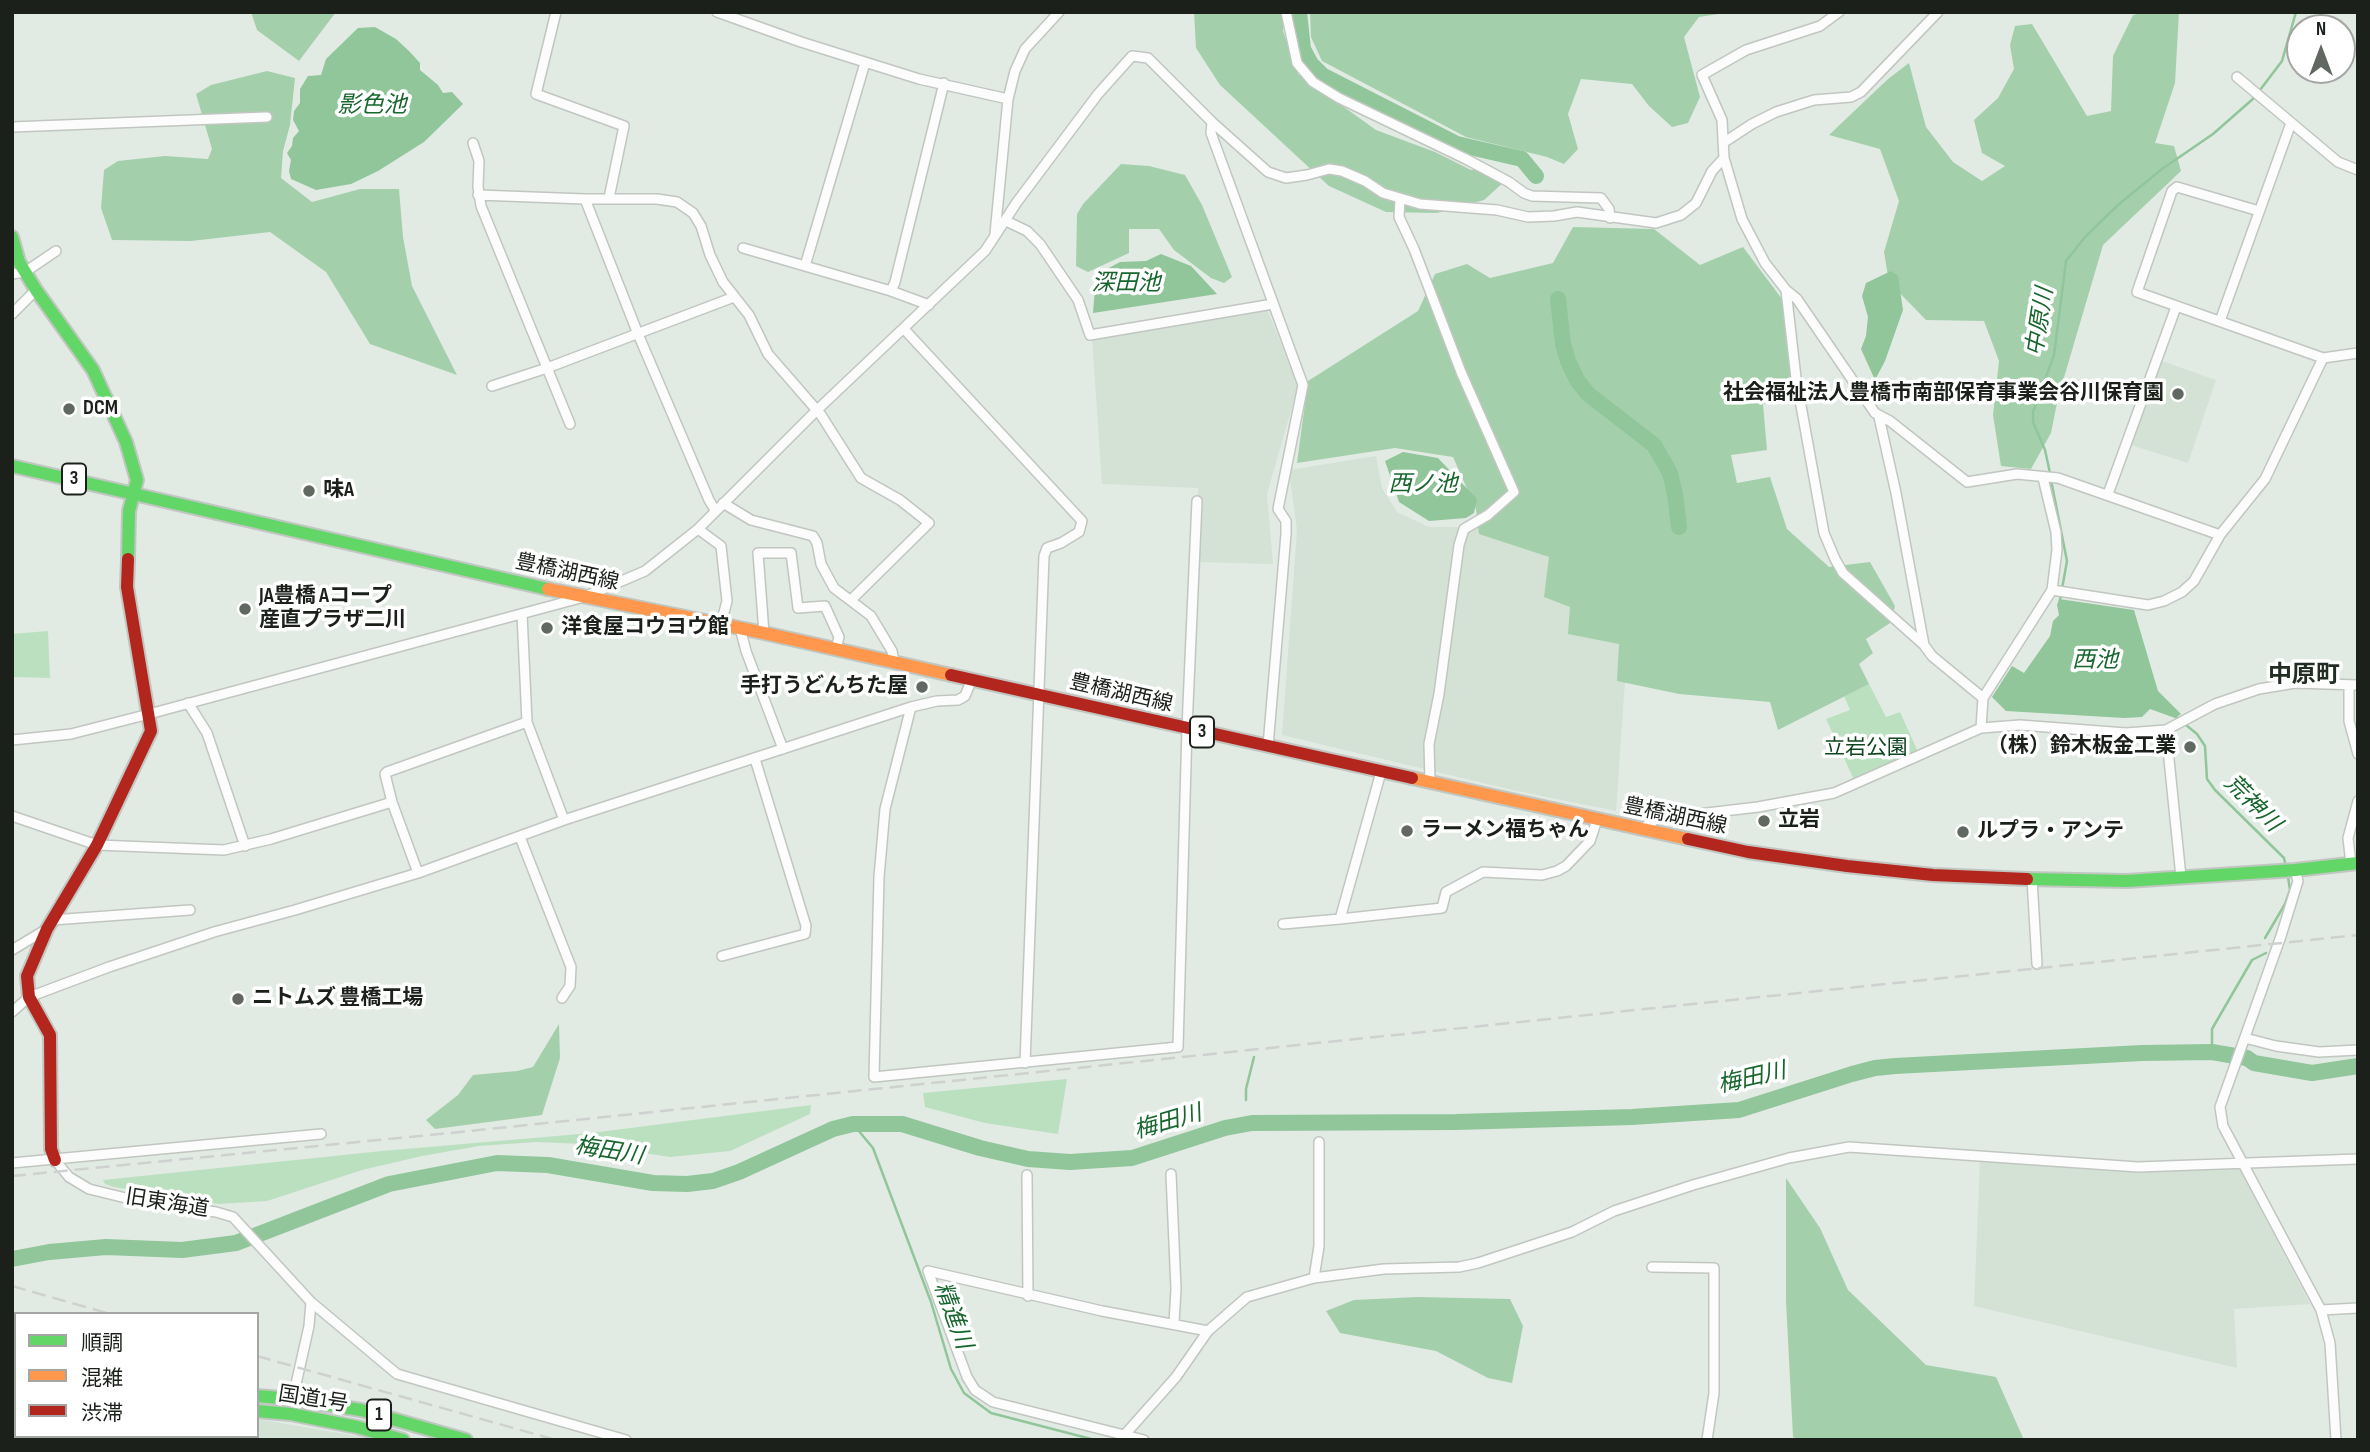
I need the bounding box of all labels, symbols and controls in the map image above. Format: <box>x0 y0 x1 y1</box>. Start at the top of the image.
north arrow <box>2286 14 2356 84</box>
text: N <box>2316 18 2326 41</box>
water label: 影色池 <box>338 92 406 120</box>
water label: 深田池 <box>1092 270 1160 298</box>
water label: 中原川 <box>2022 286 2060 358</box>
place label: 社会福祉法人豊橋市南部保育事業会谷川保育園 <box>1723 381 2164 407</box>
marker: 社会福祉法人豊橋市南部保育事業会谷川保育園 <box>2170 386 2186 402</box>
place label: DCM <box>83 396 118 422</box>
marker: DCM <box>61 401 77 417</box>
road number: 3 <box>62 464 86 494</box>
water label: 西ノ池 <box>1389 471 1457 499</box>
place label: 味A <box>323 478 354 504</box>
marker: 味A <box>301 483 317 499</box>
street label: 豊橋湖西線 <box>513 550 621 596</box>
place label: JA豊橋 Aコープ 産直プラザ二川 <box>259 584 406 634</box>
marker: JA豊橋 Aコープ 産直プラザ二川 <box>237 601 253 617</box>
place label: 洋食屋コウヨウ館 <box>561 615 729 641</box>
marker: 洋食屋コウヨウ館 <box>539 620 555 636</box>
water label: 西池 <box>2072 647 2118 675</box>
district label: 中原町 <box>2268 662 2340 690</box>
street label: 豊橋湖西線 <box>1067 670 1175 718</box>
place label: 手打うどんちた屋 <box>740 674 908 700</box>
marker: 手打うどんちた屋 <box>914 679 930 695</box>
road number: 3 <box>1190 716 1214 748</box>
place label: （株）鈴木板金工業 <box>1987 734 2176 760</box>
park label: 立岩公園 <box>1824 736 1908 762</box>
marker: （株）鈴木板金工業 <box>2182 739 2198 755</box>
water label: 荒神川 <box>2218 770 2286 838</box>
street label: 豊橋湖西線 <box>1621 794 1729 840</box>
place label: 立岩 <box>1778 808 1820 834</box>
marker: 立岩 <box>1756 813 1772 829</box>
place label: ラーメン福ちゃん <box>1421 818 1589 844</box>
place label: ルプラ・アンテ <box>1977 819 2124 845</box>
marker: ラーメン福ちゃん <box>1399 823 1415 839</box>
marker: ルプラ・アンテ <box>1955 824 1971 840</box>
place label: ニトムズ 豊橋工場 <box>252 986 423 1012</box>
marker: ニトムズ 豊橋工場 <box>230 991 246 1007</box>
water label: 梅田川 <box>1715 1058 1789 1100</box>
water label: 梅田川 <box>1131 1100 1205 1146</box>
water label: 梅田川 <box>573 1133 645 1171</box>
street label: 旧東海道 <box>124 1185 210 1223</box>
water label: 精進川 <box>927 1279 977 1353</box>
legend <box>14 1312 259 1438</box>
text: 順調 <box>81 1331 123 1356</box>
text: 混雑 <box>81 1366 123 1391</box>
street label: 国道1号 <box>276 1382 350 1418</box>
road number: 1 <box>367 1400 391 1430</box>
text: 渋滞 <box>81 1401 123 1426</box>

